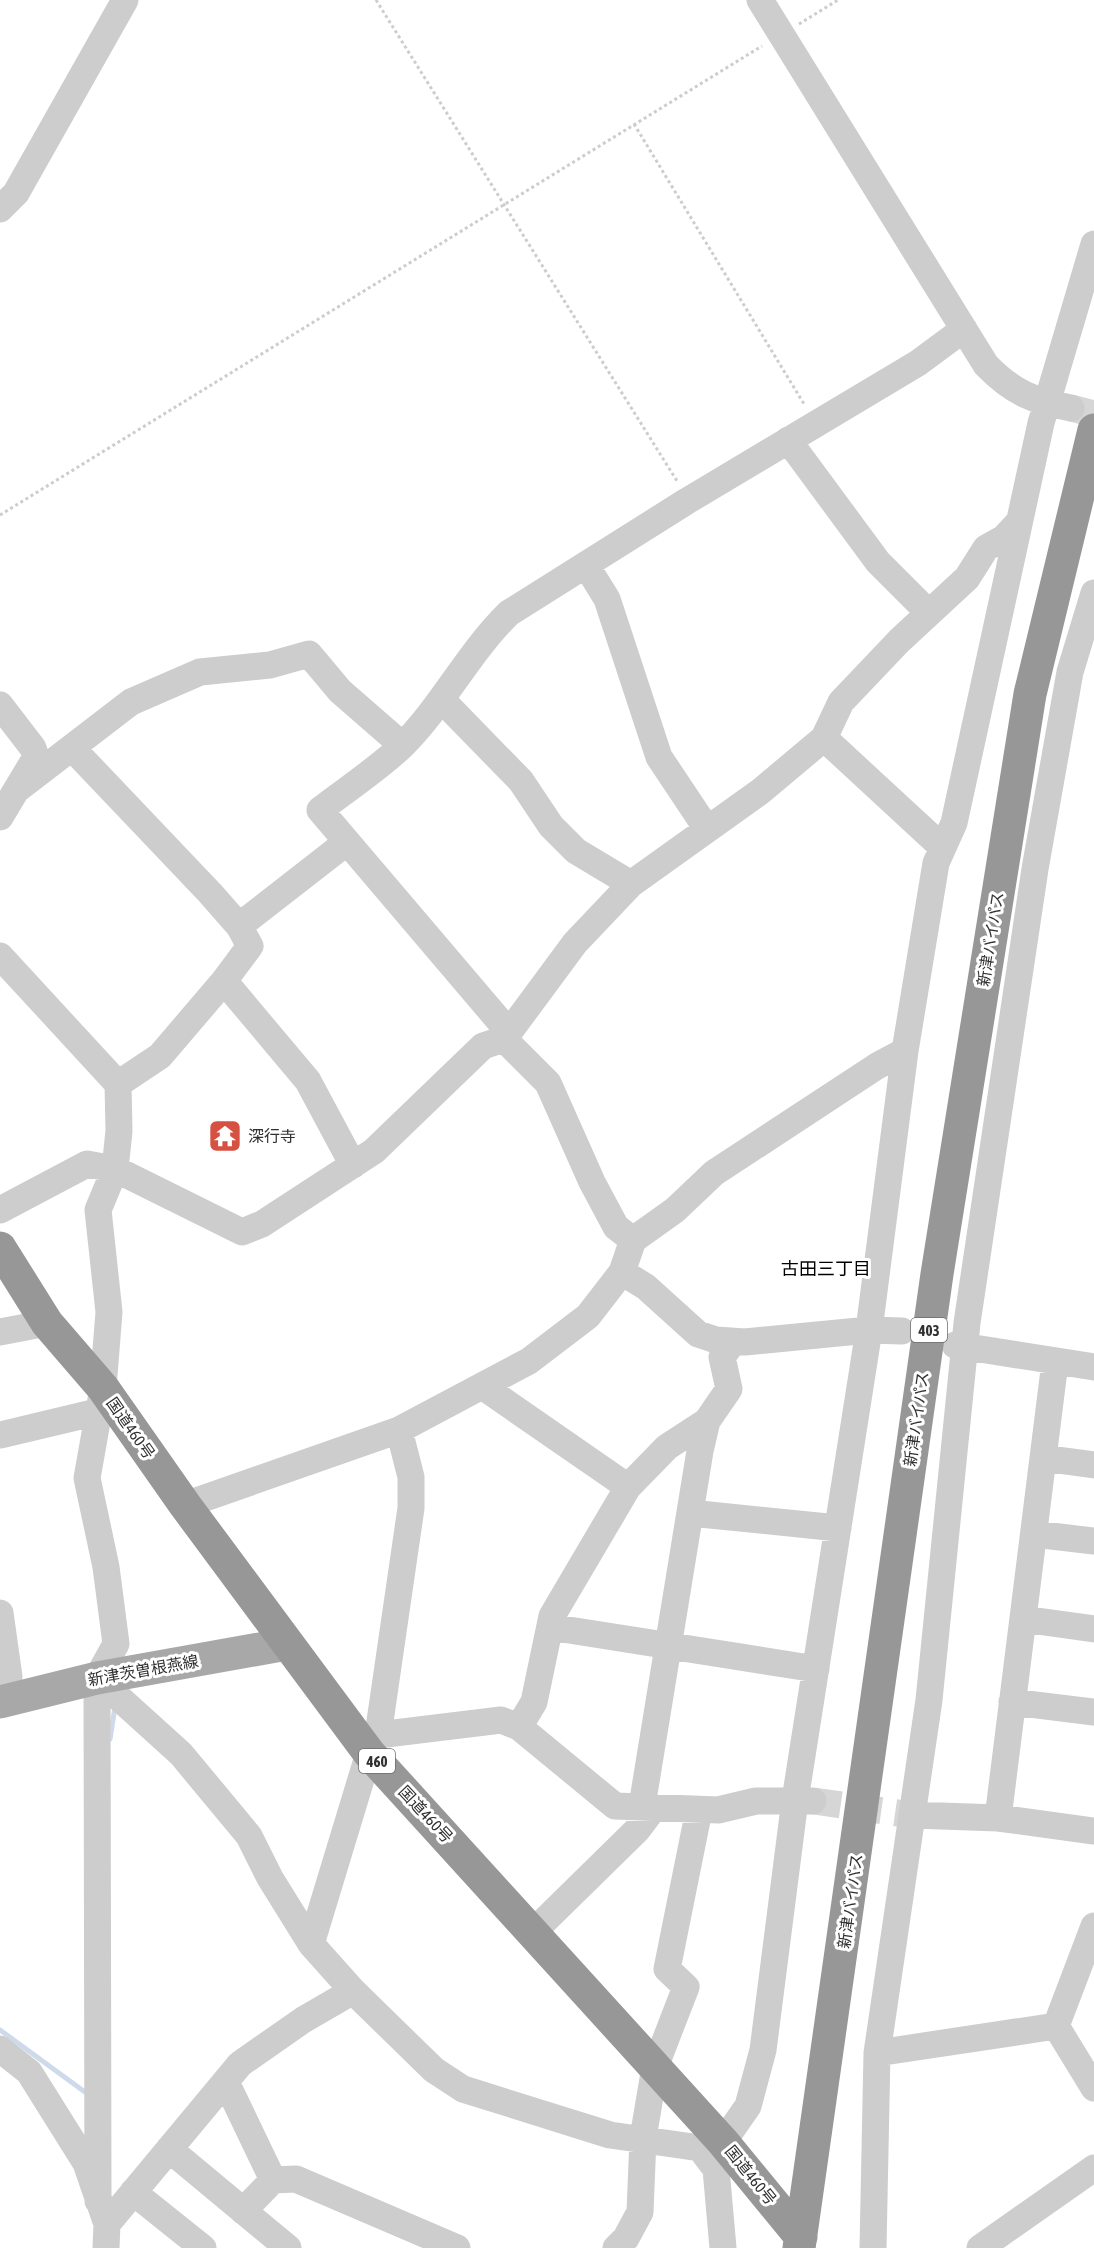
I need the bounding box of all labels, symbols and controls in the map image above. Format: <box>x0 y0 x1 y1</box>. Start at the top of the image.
street label: 新津バイパス <box>974 890 1006 988</box>
temple icon: 深行寺 <box>207 1118 243 1154</box>
place label: 深行寺 <box>248 1127 296 1145</box>
district label: 古田三丁目 <box>781 1258 871 1279</box>
road number: 403 <box>911 1318 947 1342</box>
street label: 新津バイパス <box>900 1370 932 1468</box>
street label: 国道460号 <box>103 1394 159 1462</box>
street label: 新津茨曽根燕線 <box>86 1651 200 1689</box>
road number: 460 <box>359 1749 395 1773</box>
street label: 国道460号 <box>395 1782 457 1846</box>
street label: 新津バイパス <box>834 1852 866 1950</box>
street label: 国道460号 <box>722 2142 780 2208</box>

